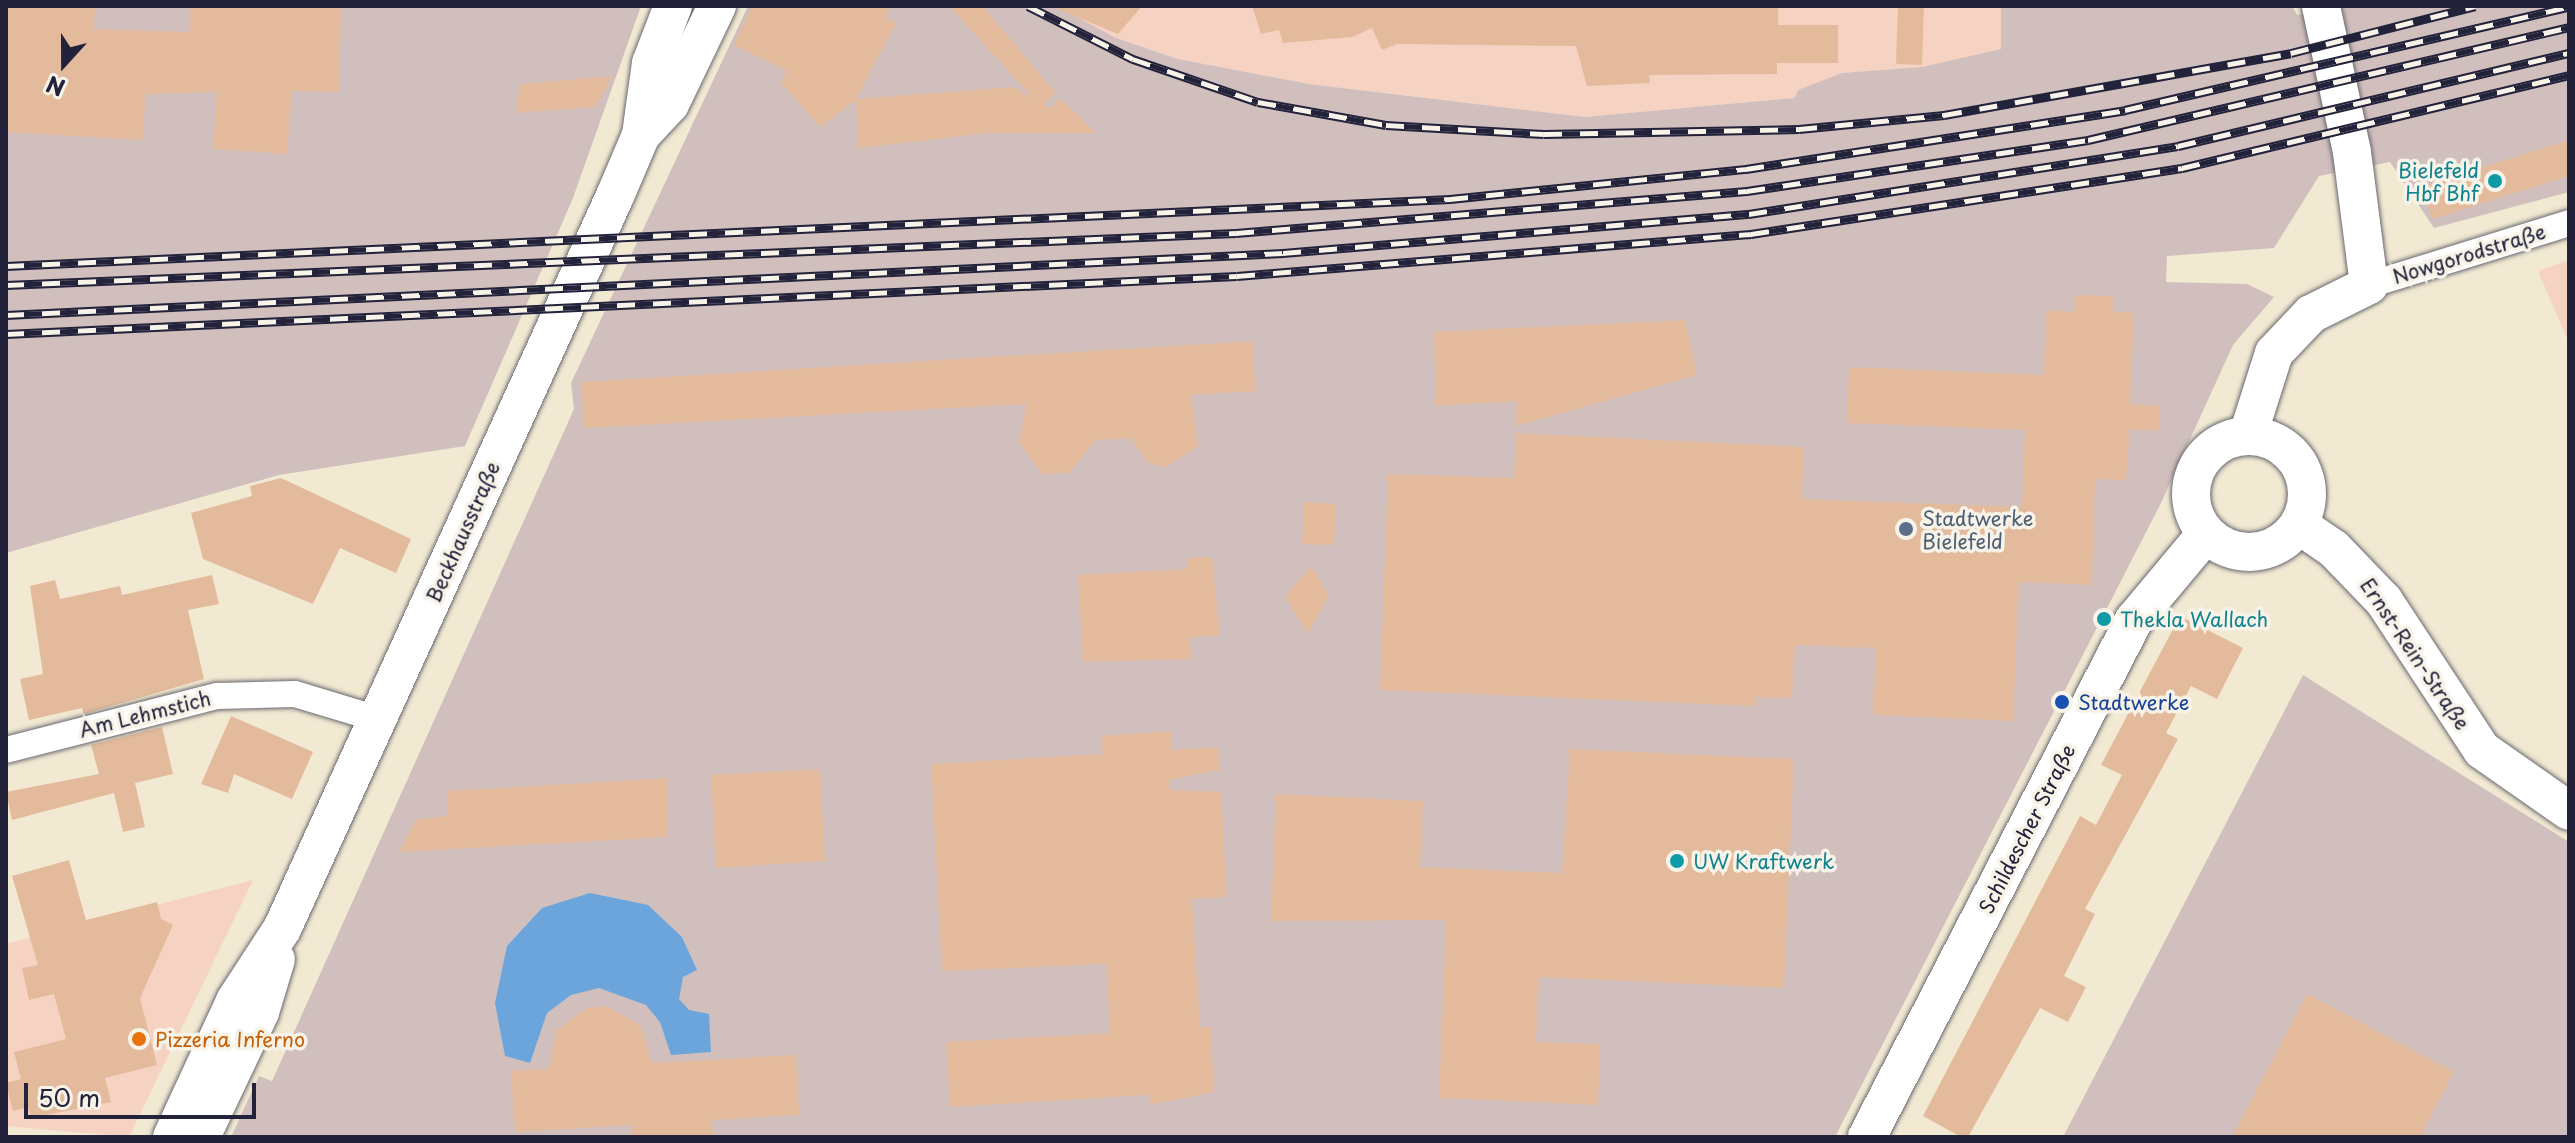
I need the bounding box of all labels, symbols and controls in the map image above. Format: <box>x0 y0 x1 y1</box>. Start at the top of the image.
north arrow <box>24 24 104 104</box>
text: N <box>41 68 69 105</box>
place label: Bielefeld Hbf Bhf <box>2398 158 2479 205</box>
marker: Bielefeld Hbf Bhf <box>2486 172 2504 190</box>
street label: Nowgorodstraße <box>2390 219 2548 289</box>
street label: Beckhausstraße <box>421 458 505 606</box>
place label: Stadtwerke Bielefeld <box>1922 506 2033 553</box>
marker: Stadtwerke Bielefeld <box>1897 520 1915 538</box>
street label: Ernst-Rein-Straße <box>2355 574 2475 734</box>
place label: Thekla Wallach <box>2120 607 2269 631</box>
marker: Thekla Wallach <box>2095 610 2113 628</box>
street label: Am Lehmstich <box>77 686 213 742</box>
place label: Stadtwerke <box>2078 690 2189 714</box>
marker: Stadtwerke <box>2053 693 2071 711</box>
street label: Schildescher Straße <box>1974 740 2080 918</box>
place label: UW Kraftwerk <box>1693 849 1835 873</box>
marker: UW Kraftwerk <box>1668 852 1686 870</box>
place label: Pizzeria Inferno <box>155 1027 304 1051</box>
marker: Pizzeria Inferno <box>130 1030 148 1048</box>
scale bar <box>28 1067 260 1117</box>
text: 50 m <box>38 1079 100 1115</box>

